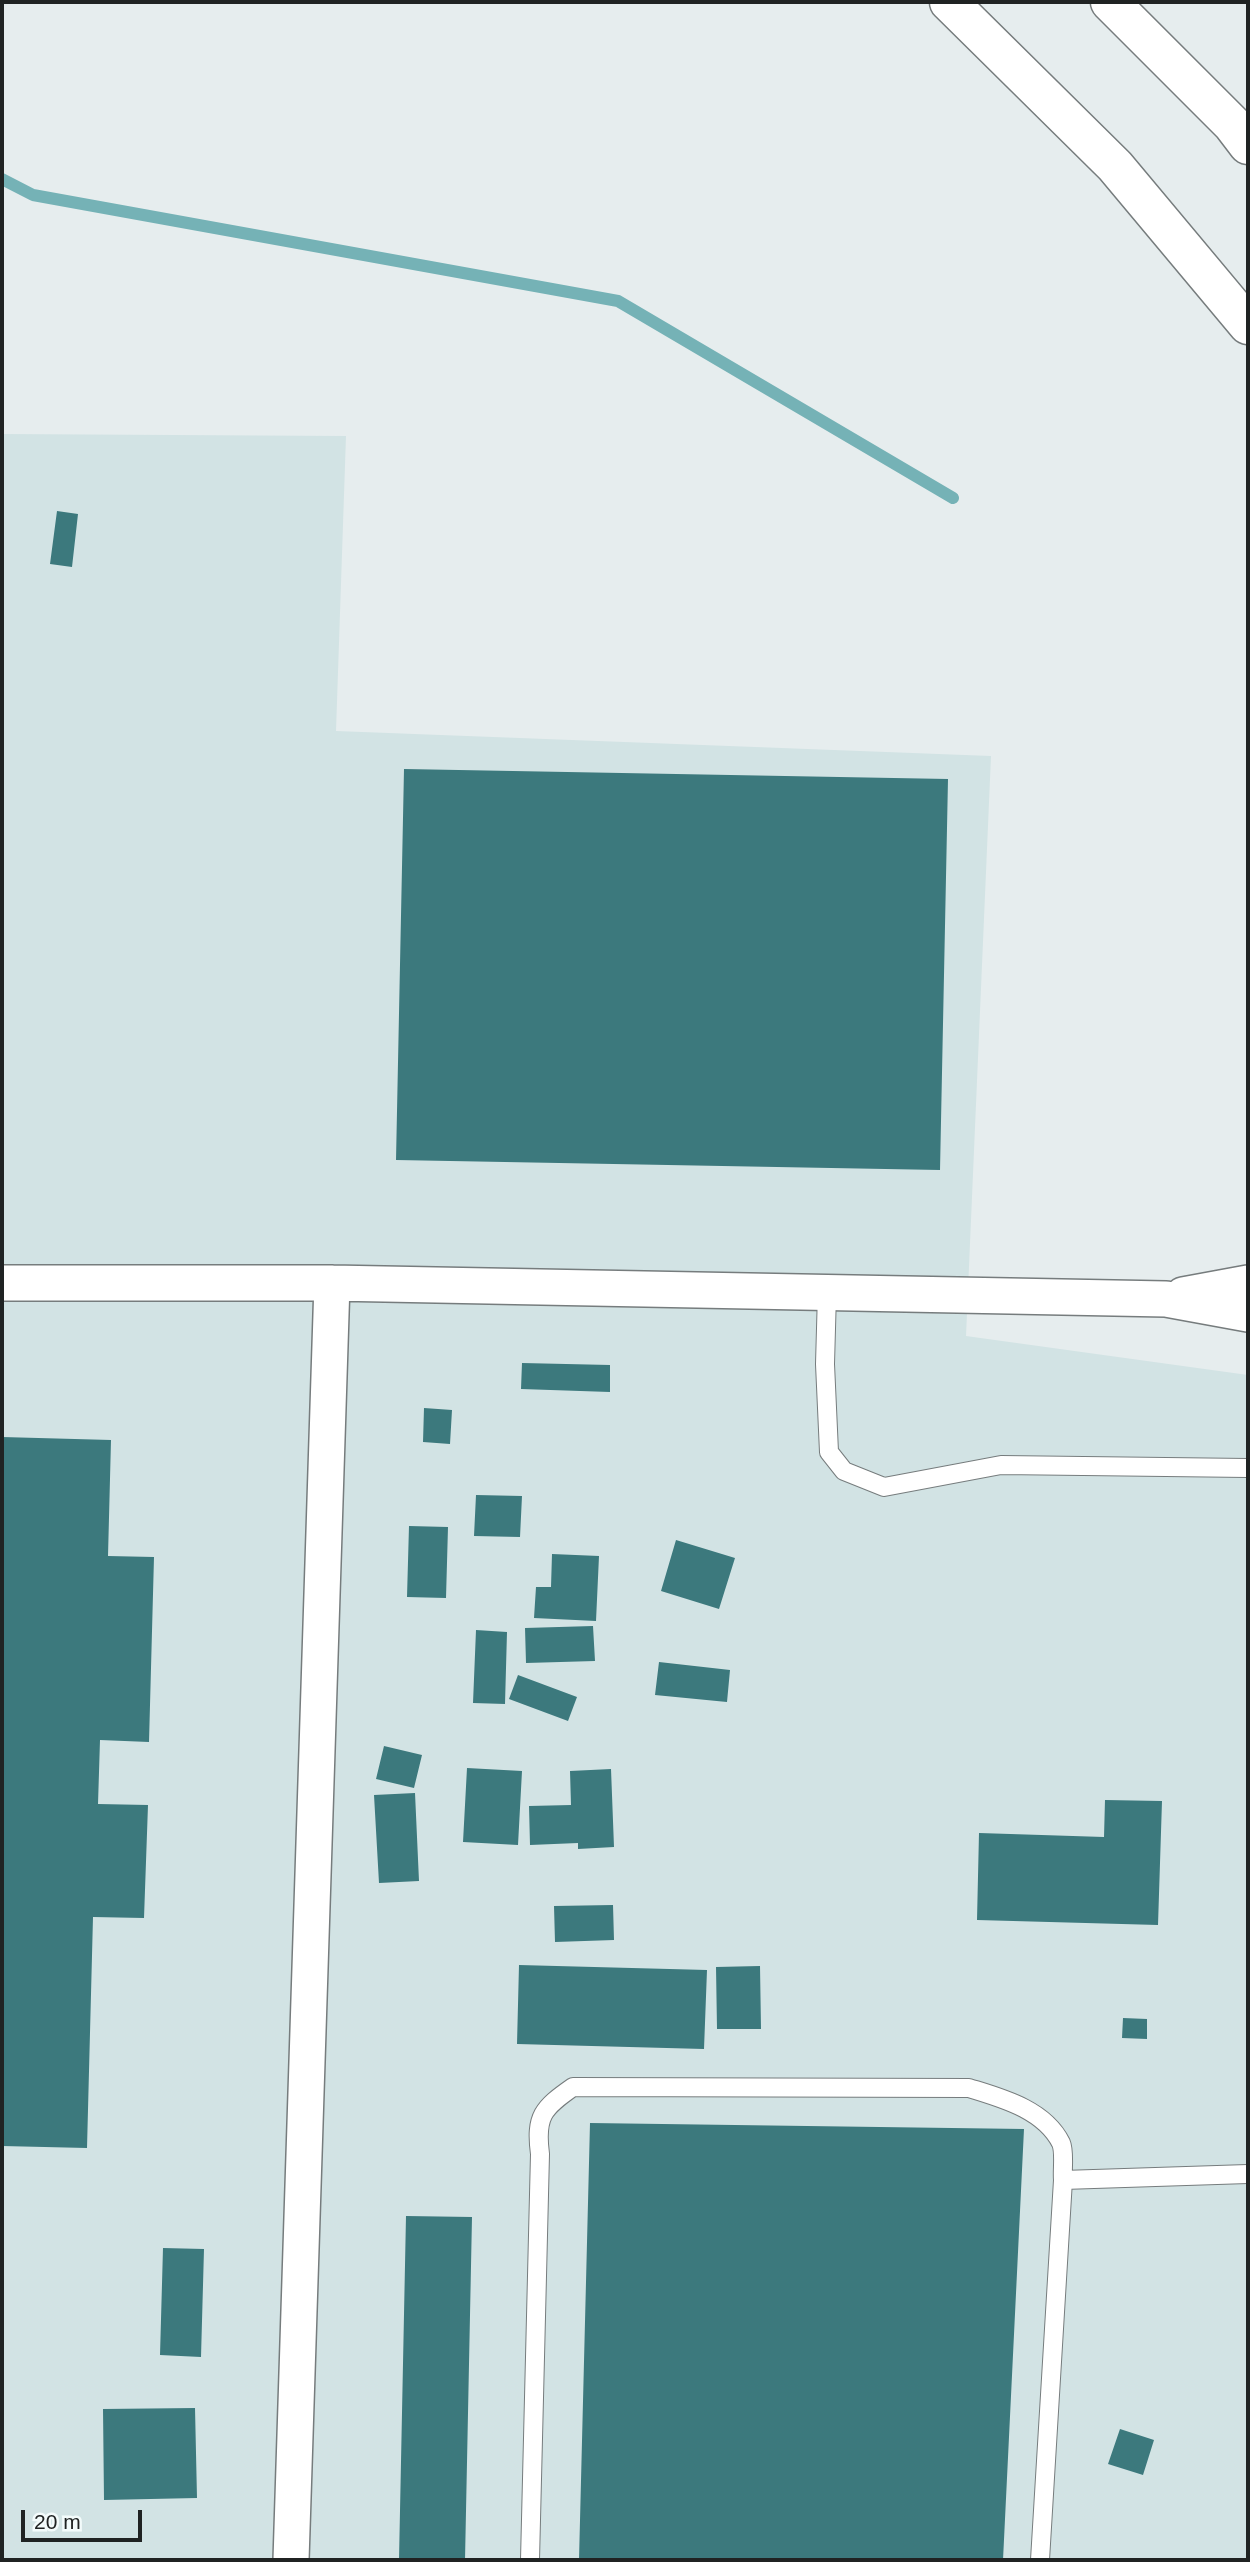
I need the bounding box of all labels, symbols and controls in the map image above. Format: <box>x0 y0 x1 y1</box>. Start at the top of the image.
scale bar <box>24 2496 145 2540</box>
text: 20 m <box>34 2510 81 2533</box>

